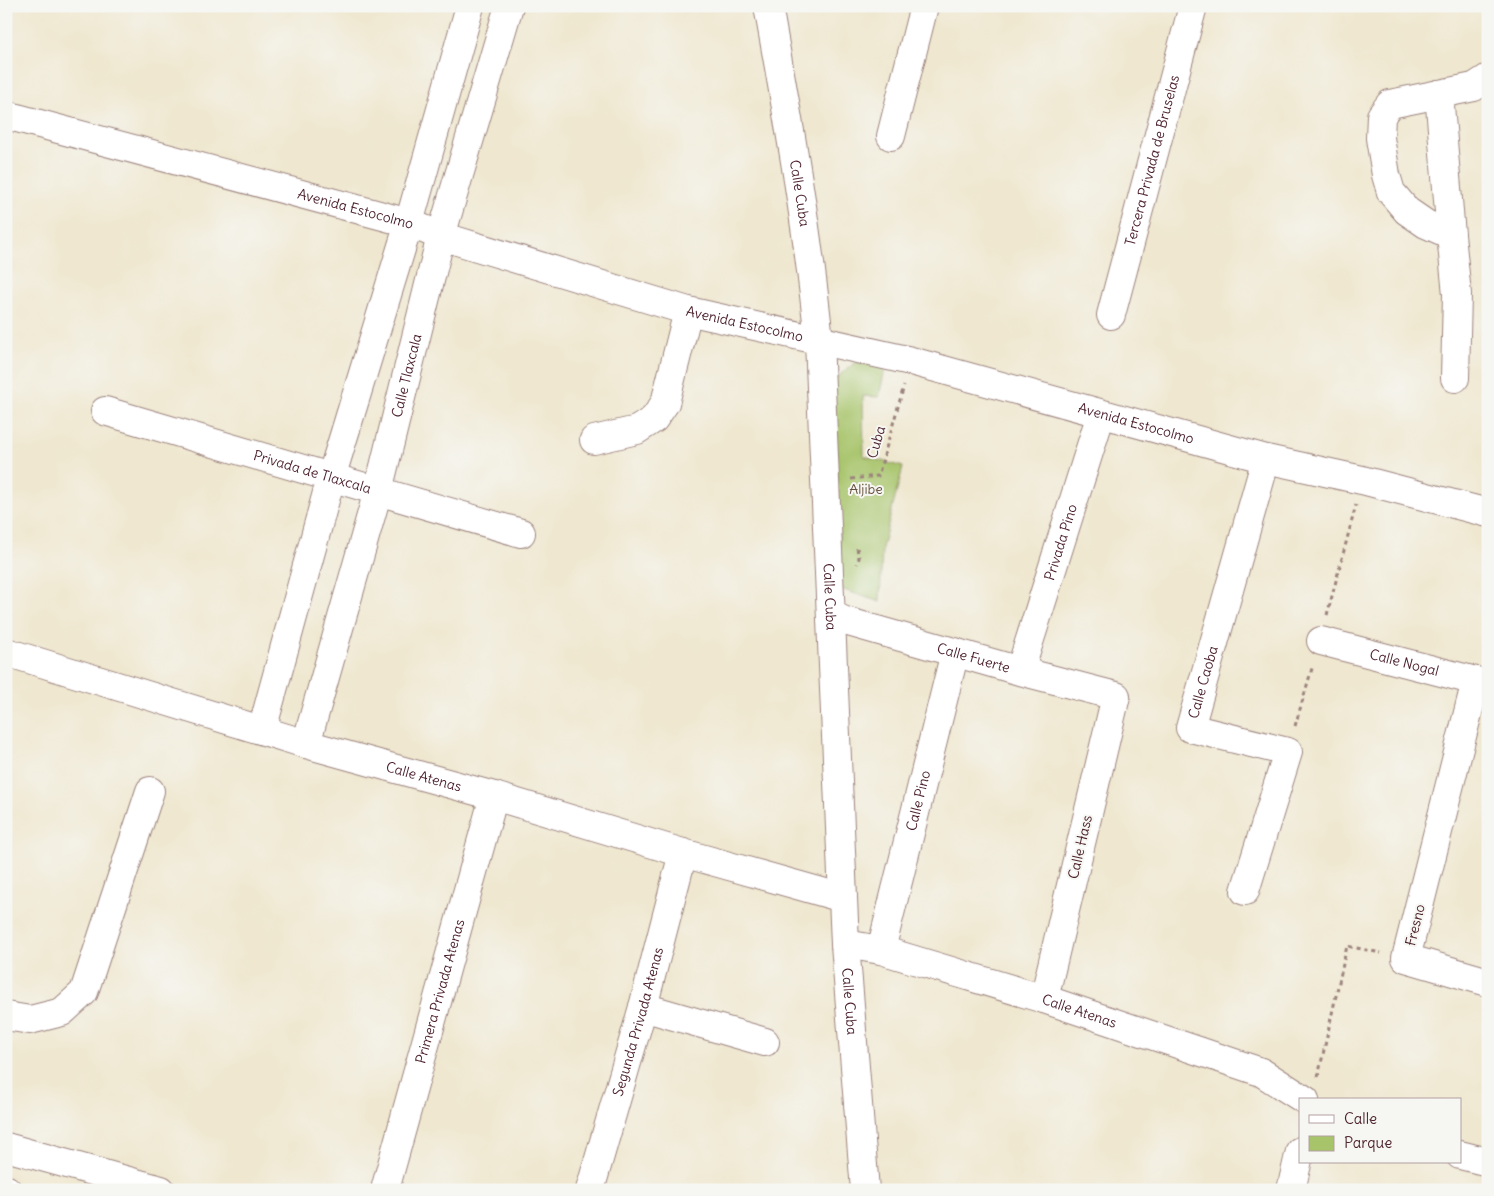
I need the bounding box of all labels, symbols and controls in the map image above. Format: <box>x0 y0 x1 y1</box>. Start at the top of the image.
street label: Tercera Privada de Bruselas <box>1121 73 1183 248</box>
street label: Calle Cuba <box>786 159 814 228</box>
street label: Avenida Estocolmo <box>296 185 417 233</box>
street label: Avenida Estocolmo <box>684 302 805 346</box>
street label: Calle Tlaxcala <box>388 332 426 419</box>
street label: Avenida Estocolmo <box>1076 399 1196 448</box>
street label: Cuba <box>863 424 889 460</box>
street label: Privada de Tlaxcala <box>251 446 373 498</box>
park label: Aljibe <box>849 480 883 498</box>
street label: Privada Pino <box>1040 502 1081 583</box>
street label: Calle Cuba <box>820 563 840 631</box>
street label: Calle Fuerte <box>935 639 1012 677</box>
street label: Calle Caoba <box>1184 644 1222 721</box>
street label: Calle Nogal <box>1368 645 1441 680</box>
street label: Calle Atenas <box>384 758 464 796</box>
street label: Calle Pino <box>902 768 934 833</box>
street label: Calle Hass <box>1064 813 1096 881</box>
street label: Fresno <box>1401 902 1429 948</box>
street label: Primera Privada Atenas <box>411 917 468 1066</box>
street label: Segunda Privada Atenas <box>609 945 667 1098</box>
street label: Calle Cuba <box>838 967 861 1036</box>
street label: Calle Atenas <box>1040 990 1119 1032</box>
legend <box>1299 1098 1462 1164</box>
text: Calle <box>1344 1109 1377 1128</box>
text: Parque <box>1344 1133 1392 1152</box>

